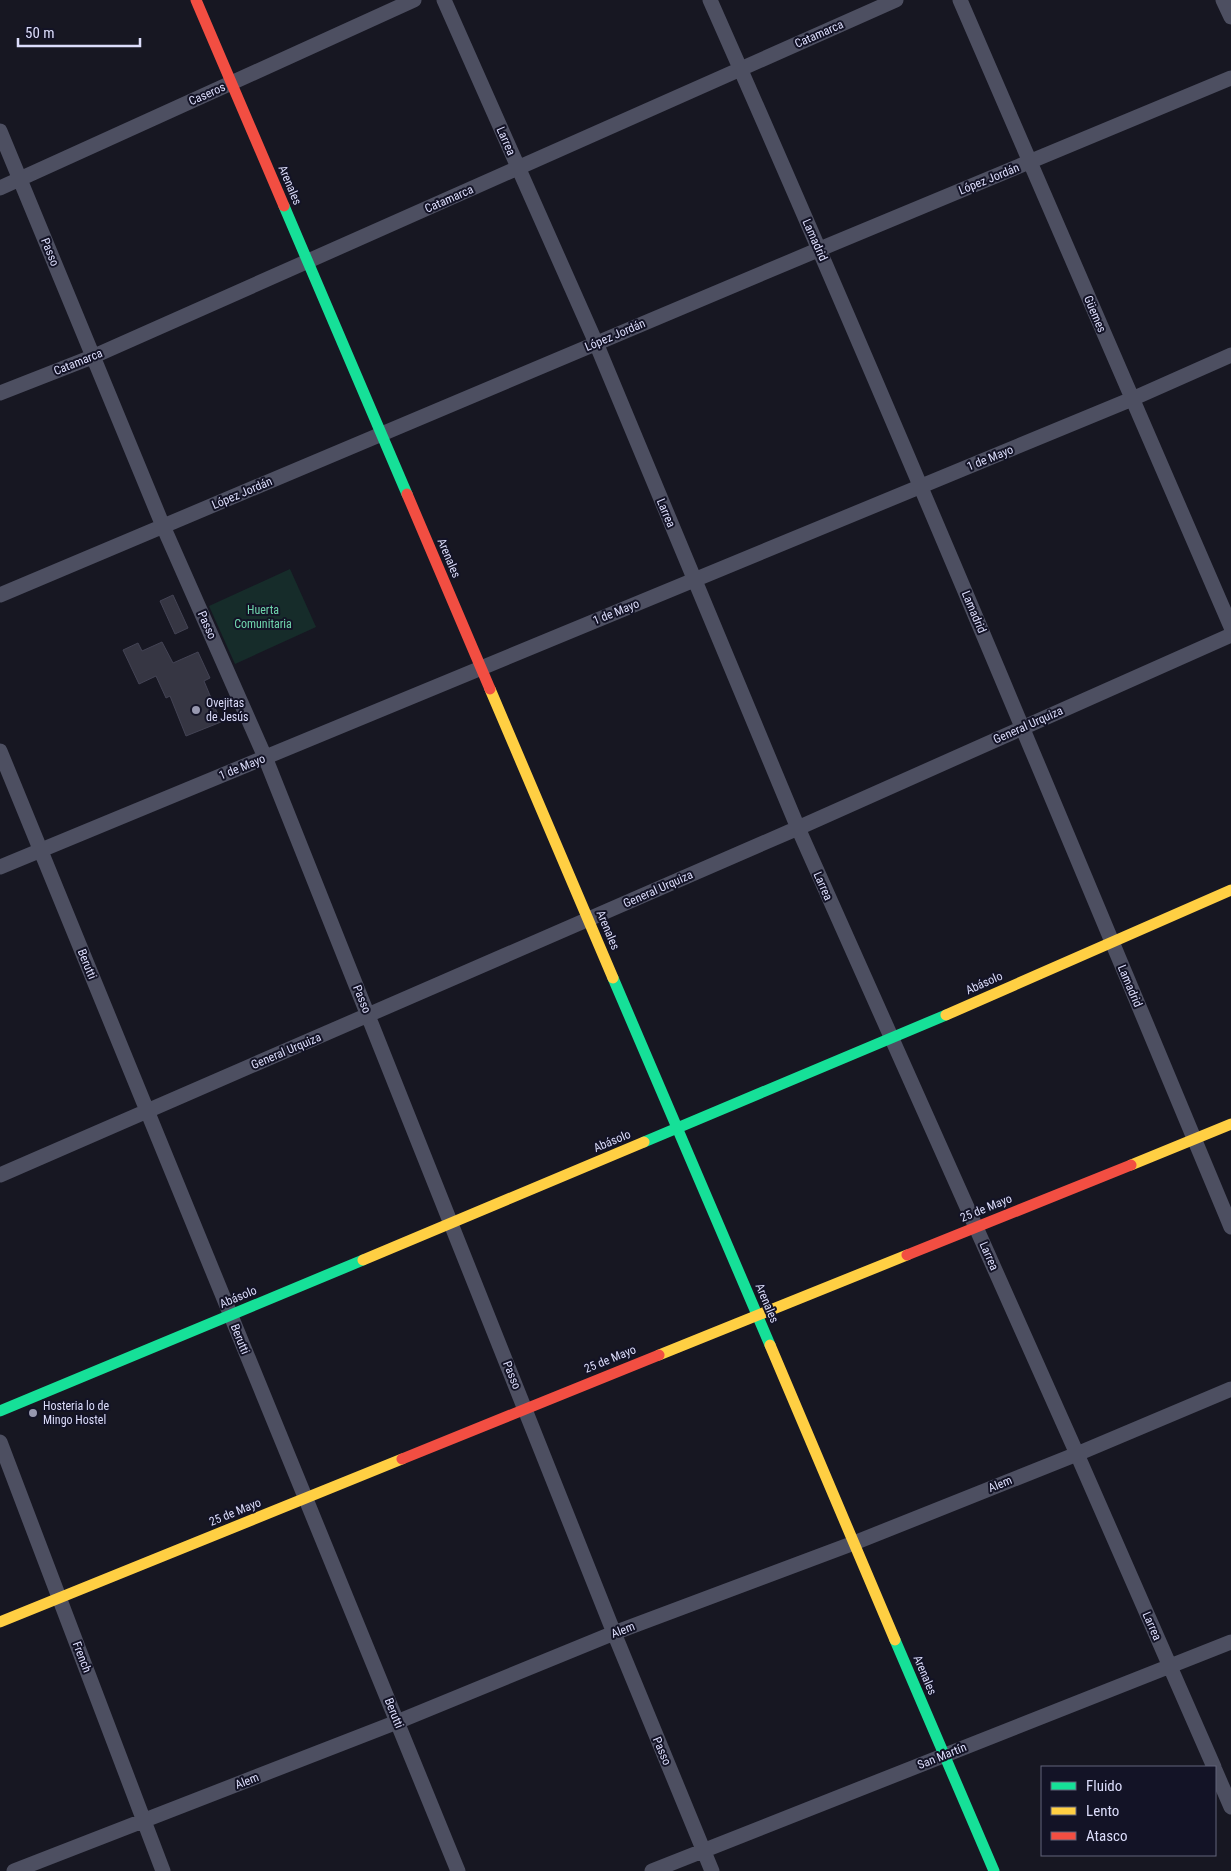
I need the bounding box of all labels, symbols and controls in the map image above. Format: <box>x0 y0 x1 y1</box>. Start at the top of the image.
scale bar <box>18 15 140 47</box>
street label: Catamarca <box>793 17 846 51</box>
text: 50 m <box>25 24 55 42</box>
street label: Caseros <box>186 80 228 108</box>
street label: Larrea <box>493 124 519 158</box>
street label: López Jordán <box>957 160 1022 198</box>
street label: Arenales <box>275 163 305 207</box>
street label: Catamarca <box>423 182 476 216</box>
street label: Lamadrid <box>800 217 830 263</box>
street label: Passo <box>38 236 62 268</box>
street label: Güemes <box>1081 293 1109 335</box>
street label: López Jordán <box>583 316 647 354</box>
street label: Catamarca <box>52 346 105 378</box>
street label: 1 de Mayo <box>965 442 1015 474</box>
street label: López Jordán <box>210 474 274 512</box>
street label: Larrea <box>654 496 678 530</box>
street label: Arenales <box>434 536 464 580</box>
street label: Lamadrid <box>959 589 989 635</box>
street label: 1 de Mayo <box>591 596 641 628</box>
park label: Huerta Comunitaria <box>234 603 292 631</box>
street label: Passo <box>195 609 219 641</box>
place label: Ovejitas de Jesús <box>206 696 249 724</box>
street label: General Urquiza <box>991 703 1065 747</box>
marker: Ovejitas de Jesús <box>190 704 202 716</box>
street label: 1 de Mayo <box>217 751 267 783</box>
street label: General Urquiza <box>621 867 695 911</box>
street label: Larrea <box>810 869 836 903</box>
street label: Arenales <box>593 908 623 952</box>
street label: Berutti <box>75 947 99 981</box>
street label: Lamadrid <box>1115 963 1145 1009</box>
street label: Abásolo <box>963 969 1005 997</box>
street label: Passo <box>350 983 374 1015</box>
street label: General Urquiza <box>249 1030 323 1072</box>
street label: Abásolo <box>591 1127 633 1155</box>
street label: 25 de Mayo <box>958 1191 1014 1225</box>
street label: Larrea <box>976 1239 1002 1273</box>
street label: Arenales <box>752 1281 782 1325</box>
street label: Abásolo <box>217 1283 259 1311</box>
street label: Berutti <box>228 1322 252 1356</box>
street label: 25 de Mayo <box>582 1342 638 1376</box>
street label: Passo <box>500 1359 524 1391</box>
place label: Hosteria lo de Mingo Hostel <box>43 1399 110 1427</box>
marker: Hosteria lo de Mingo Hostel <box>27 1407 39 1419</box>
street label: Alem <box>986 1473 1014 1495</box>
street label: 25 de Mayo <box>207 1495 263 1529</box>
street label: Larrea <box>1139 1609 1165 1643</box>
street label: Alem <box>609 1619 637 1641</box>
street label: French <box>70 1640 94 1675</box>
street label: Arenales <box>910 1653 940 1697</box>
street label: Berutti <box>382 1696 406 1730</box>
street label: Passo <box>650 1735 674 1767</box>
street label: San Martín <box>916 1740 969 1772</box>
legend <box>1041 1766 1216 1856</box>
street label: Alem <box>233 1770 261 1792</box>
text: Fluido <box>1086 1777 1122 1795</box>
text: Lento <box>1086 1802 1119 1820</box>
text: Atasco <box>1086 1827 1127 1845</box>

